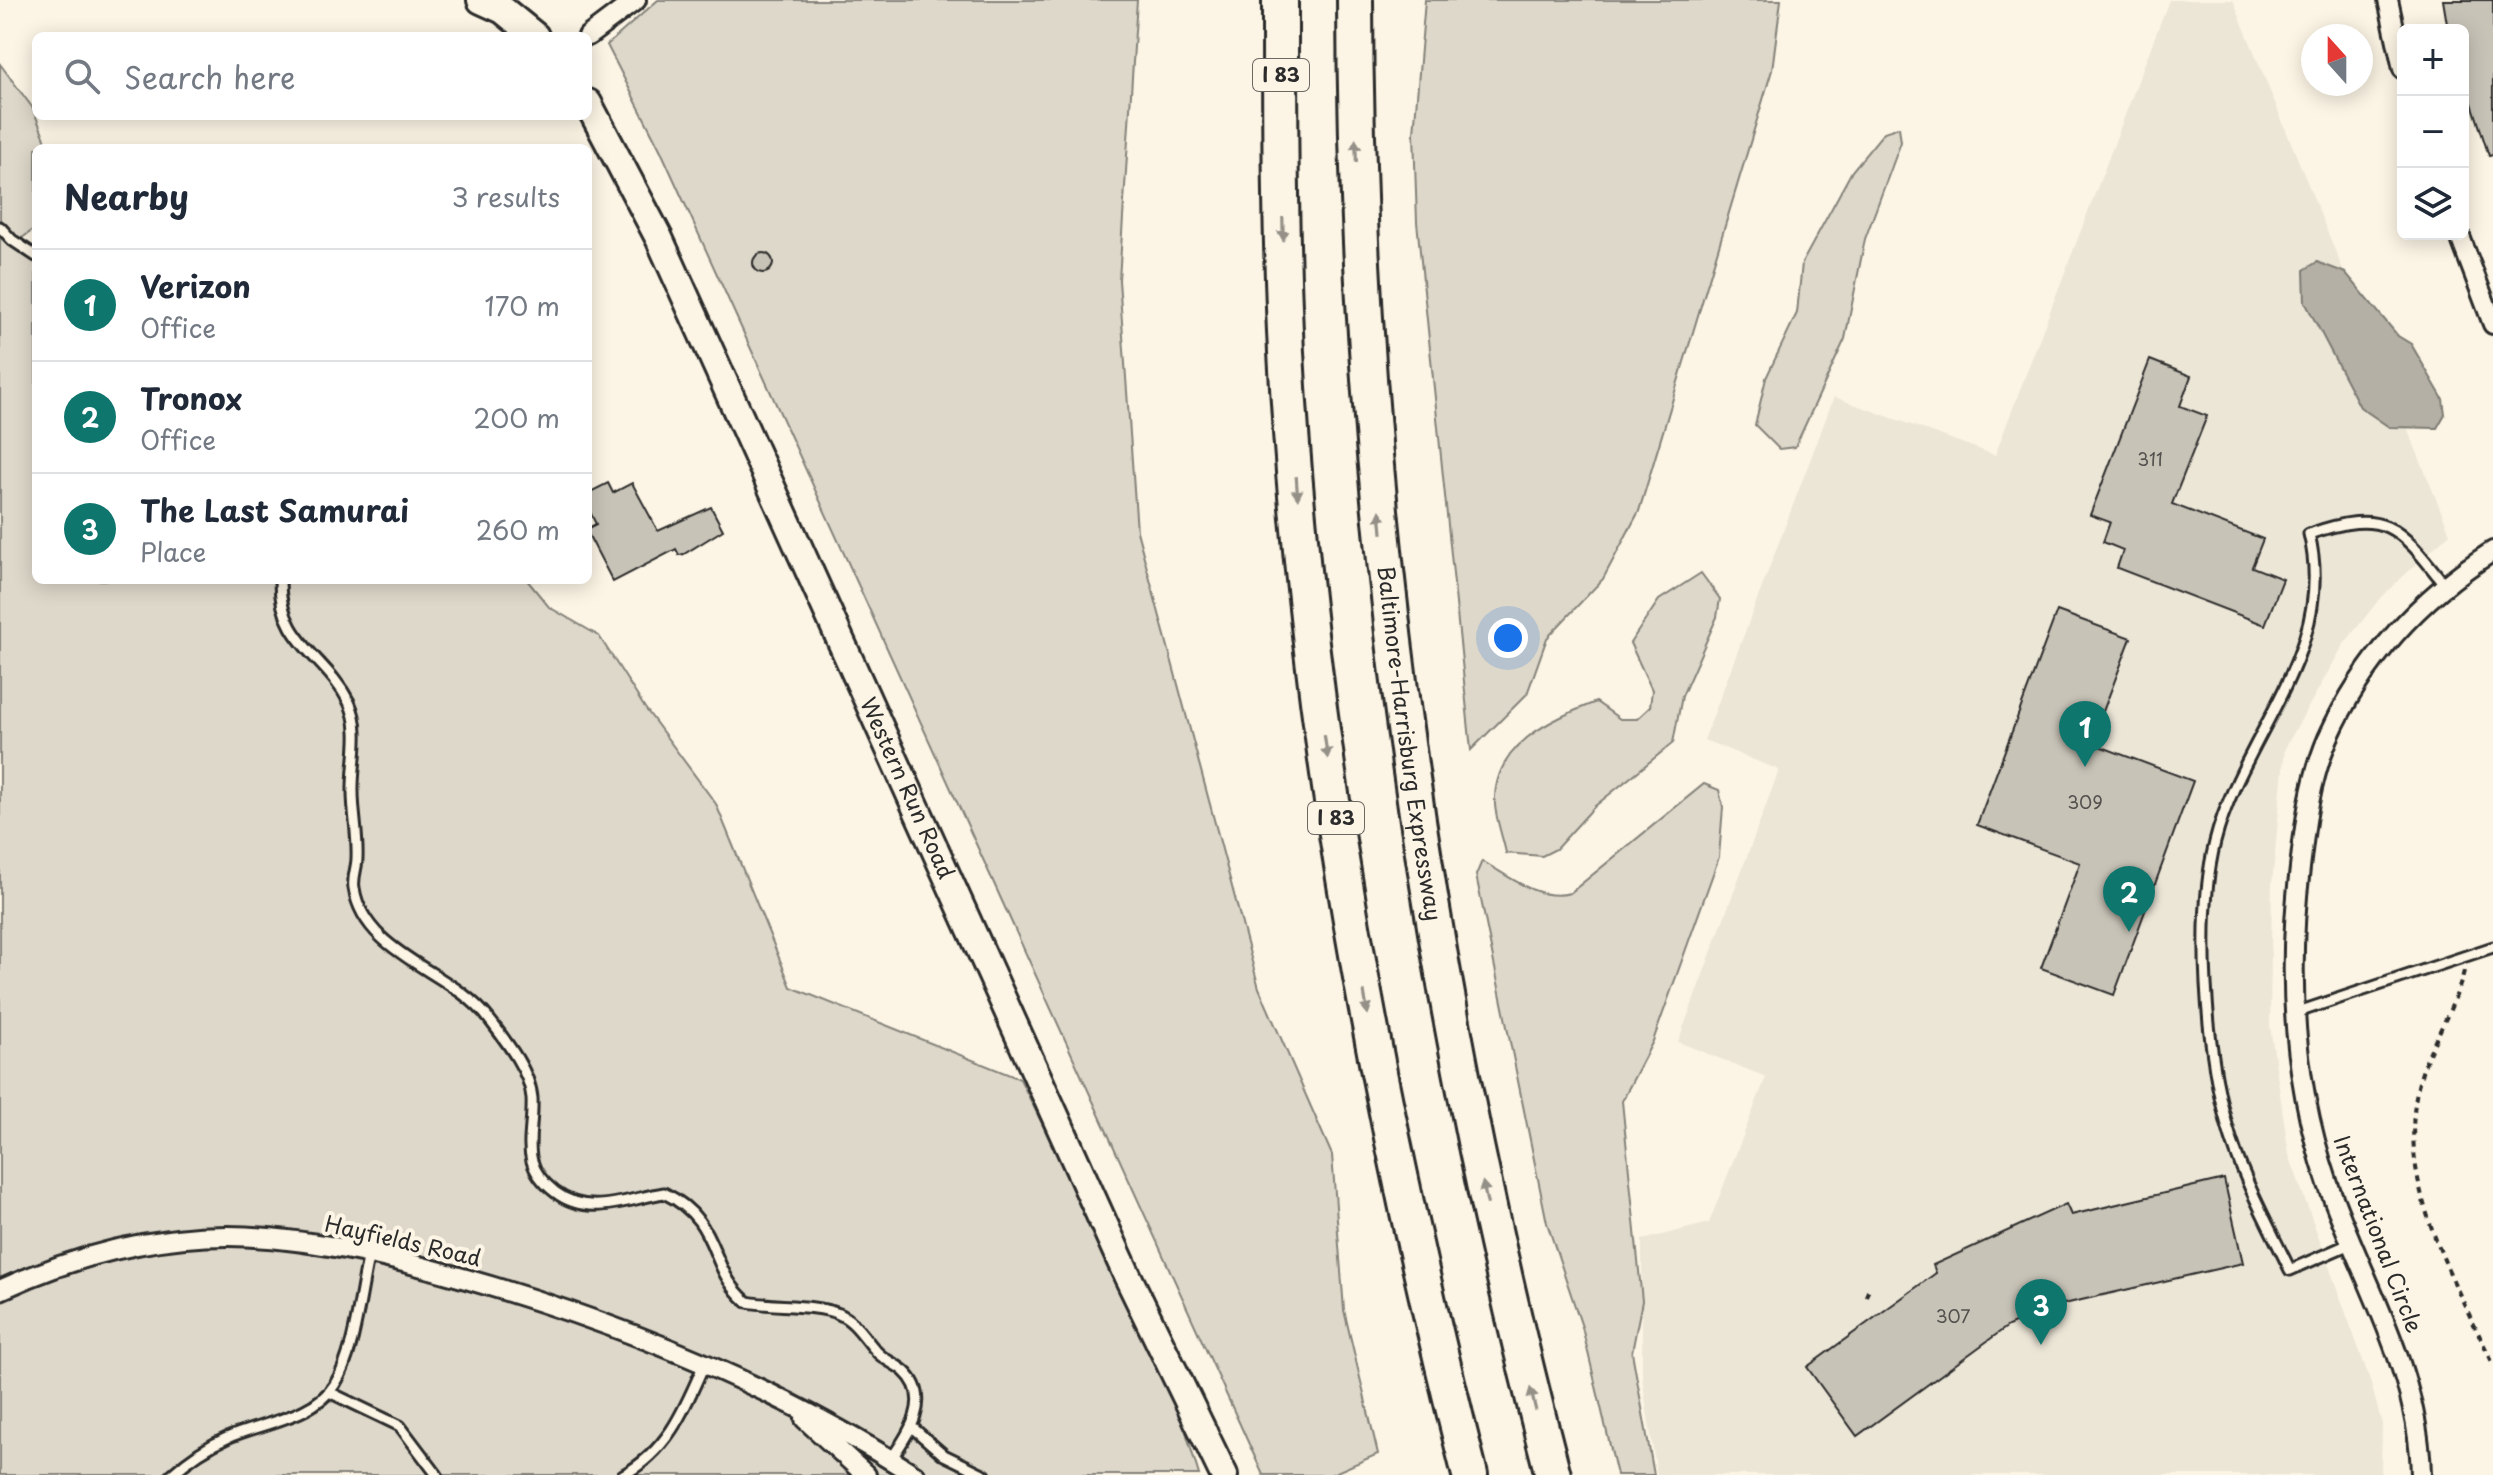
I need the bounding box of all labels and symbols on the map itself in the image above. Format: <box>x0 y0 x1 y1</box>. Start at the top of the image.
north arrow <box>2301 24 2373 96</box>
road number: I 83 <box>1253 59 1309 91</box>
one-way arrow <box>1350 138 1363 163</box>
one-way arrow <box>1276 217 1289 242</box>
house number: 311 <box>2137 445 2163 472</box>
one-way arrow <box>1291 476 1304 501</box>
one-way arrow <box>1374 509 1387 534</box>
street label: Baltimore-Harrisburg Expressway <box>1371 564 1452 923</box>
your location <box>1488 618 1528 658</box>
street label: Western Run Road <box>853 691 964 884</box>
pin: 1 <box>2059 701 2111 767</box>
one-way arrow <box>1320 734 1333 759</box>
house number: 309 <box>2067 788 2103 815</box>
road number: I 83 <box>1308 802 1364 834</box>
pin: 2 <box>2103 866 2155 932</box>
one-way arrow <box>1361 991 1373 1016</box>
street label: International Circle <box>2327 1130 2432 1337</box>
one-way arrow <box>1478 1181 1491 1206</box>
street label: Hayfields Road <box>322 1206 485 1274</box>
pin: 3 <box>2015 1279 2067 1345</box>
house number: 307 <box>1936 1302 1970 1329</box>
one-way arrow <box>1527 1387 1539 1412</box>

